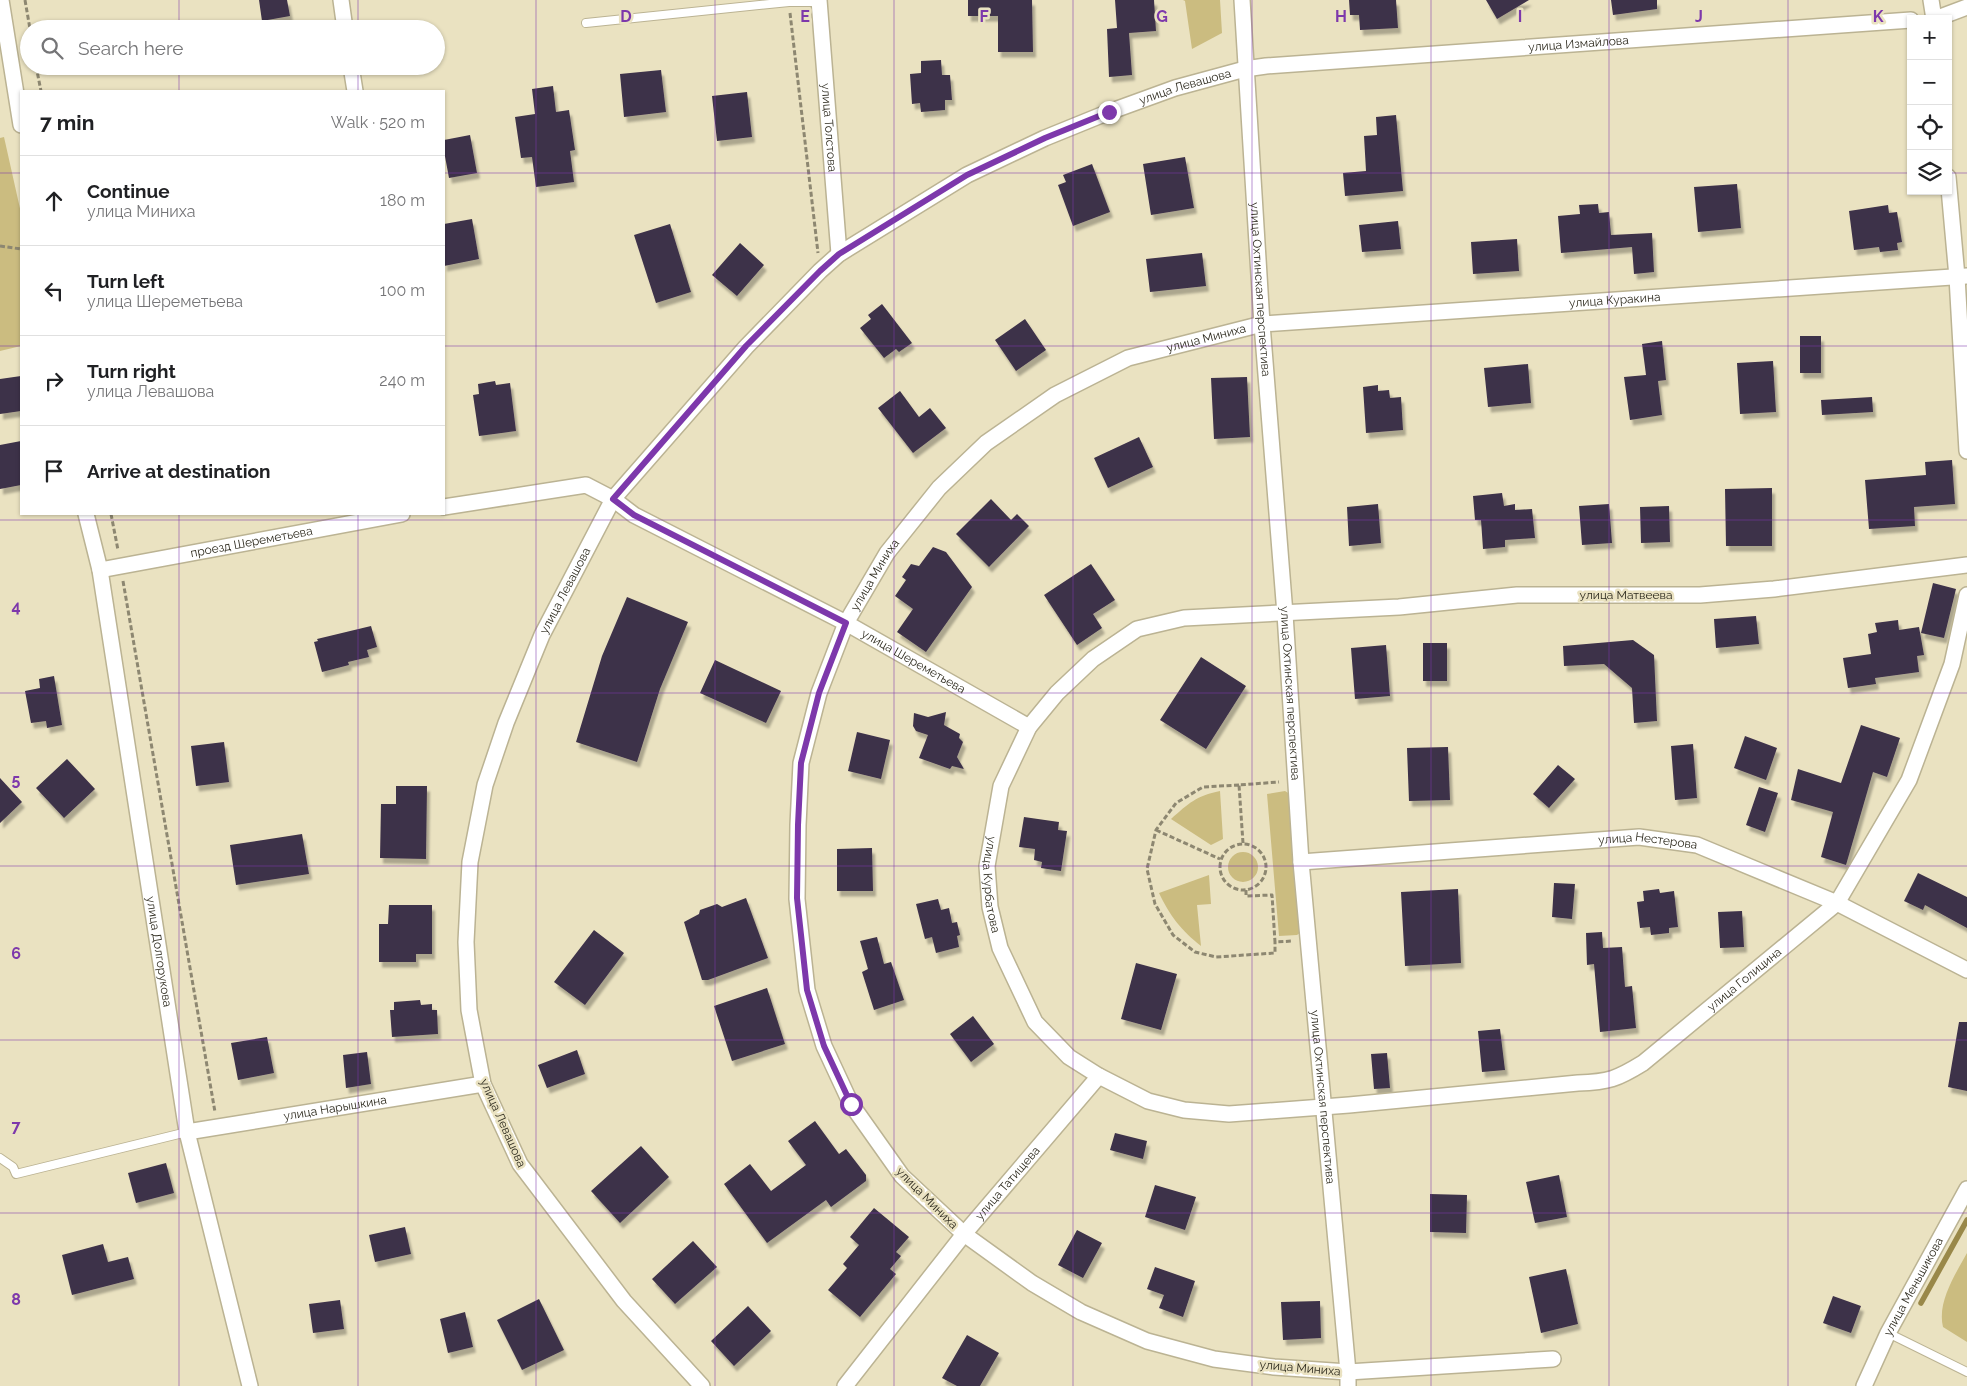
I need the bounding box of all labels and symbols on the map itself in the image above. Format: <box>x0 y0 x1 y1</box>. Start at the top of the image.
text: D <box>620 7 632 26</box>
text: E <box>800 7 810 26</box>
text: F <box>979 7 989 26</box>
text: G <box>1156 7 1168 26</box>
text: H <box>1335 7 1347 26</box>
text: I <box>1518 7 1522 26</box>
text: J <box>1695 7 1703 26</box>
text: K <box>1873 7 1884 26</box>
street label: улица Измайлова <box>1528 33 1629 54</box>
street label: улица Левашова <box>1137 66 1233 107</box>
street label: улица Толстова <box>819 83 840 173</box>
route end <box>1098 101 1121 124</box>
street label: улица Охтинская перспектива <box>1248 202 1273 377</box>
street label: улица Куракина <box>1569 290 1661 310</box>
street label: улица Миниха <box>1165 321 1247 355</box>
street label: проезд Шереметьева <box>189 524 314 560</box>
street label: улица Миниха <box>848 536 902 613</box>
street label: улица Левашова <box>537 545 593 636</box>
street label: улица Матвеева <box>1579 588 1673 602</box>
text: 4 <box>11 597 21 616</box>
street label: улица Охтинская перспектива <box>1277 606 1303 781</box>
street label: улица Шереметьева <box>859 626 968 696</box>
text: 5 <box>12 770 21 789</box>
street label: улица Нестерова <box>1598 830 1698 852</box>
street label: улица Курбатова <box>980 835 1003 934</box>
street label: улица Долгорукова <box>144 895 175 1008</box>
text: 6 <box>11 944 21 963</box>
street label: улица Голицина <box>1704 945 1784 1014</box>
street label: улица Охтинская перспектива <box>1308 1009 1338 1184</box>
street label: улица Левашова <box>477 1077 529 1169</box>
street label: улица Нарышкина <box>282 1093 388 1123</box>
route start <box>840 1093 863 1116</box>
text: 7 <box>12 1117 21 1136</box>
street label: улица Татищева <box>972 1144 1043 1223</box>
street label: улица Миниха <box>893 1164 961 1232</box>
street label: улица Меньшикова <box>1881 1235 1946 1338</box>
text: 8 <box>11 1290 21 1309</box>
street label: улица Миниха <box>1259 1357 1341 1379</box>

